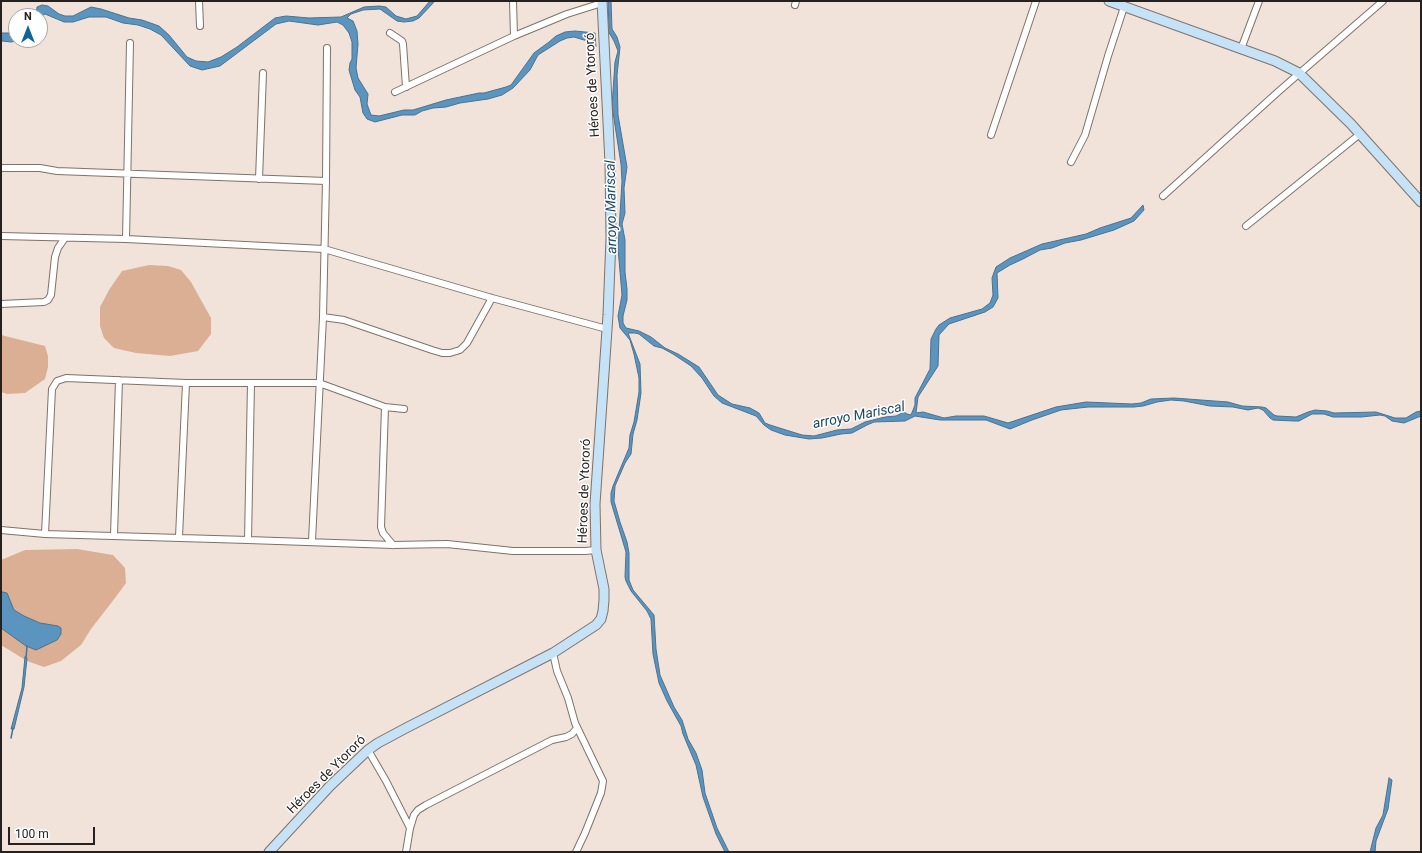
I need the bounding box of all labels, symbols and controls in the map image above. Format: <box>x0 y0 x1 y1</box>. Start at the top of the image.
north arrow <box>8 8 48 48</box>
text: N <box>24 10 32 23</box>
street label: Héroes de Ytororó <box>582 32 604 138</box>
water label: arroyo Mariscal <box>603 160 621 254</box>
water label: arroyo Mariscal <box>811 399 907 433</box>
street label: Héroes de Ytororó <box>575 438 595 544</box>
street label: Héroes de Ytororó <box>284 732 370 818</box>
scale bar <box>10 819 97 845</box>
text: 100 m <box>15 827 49 841</box>

